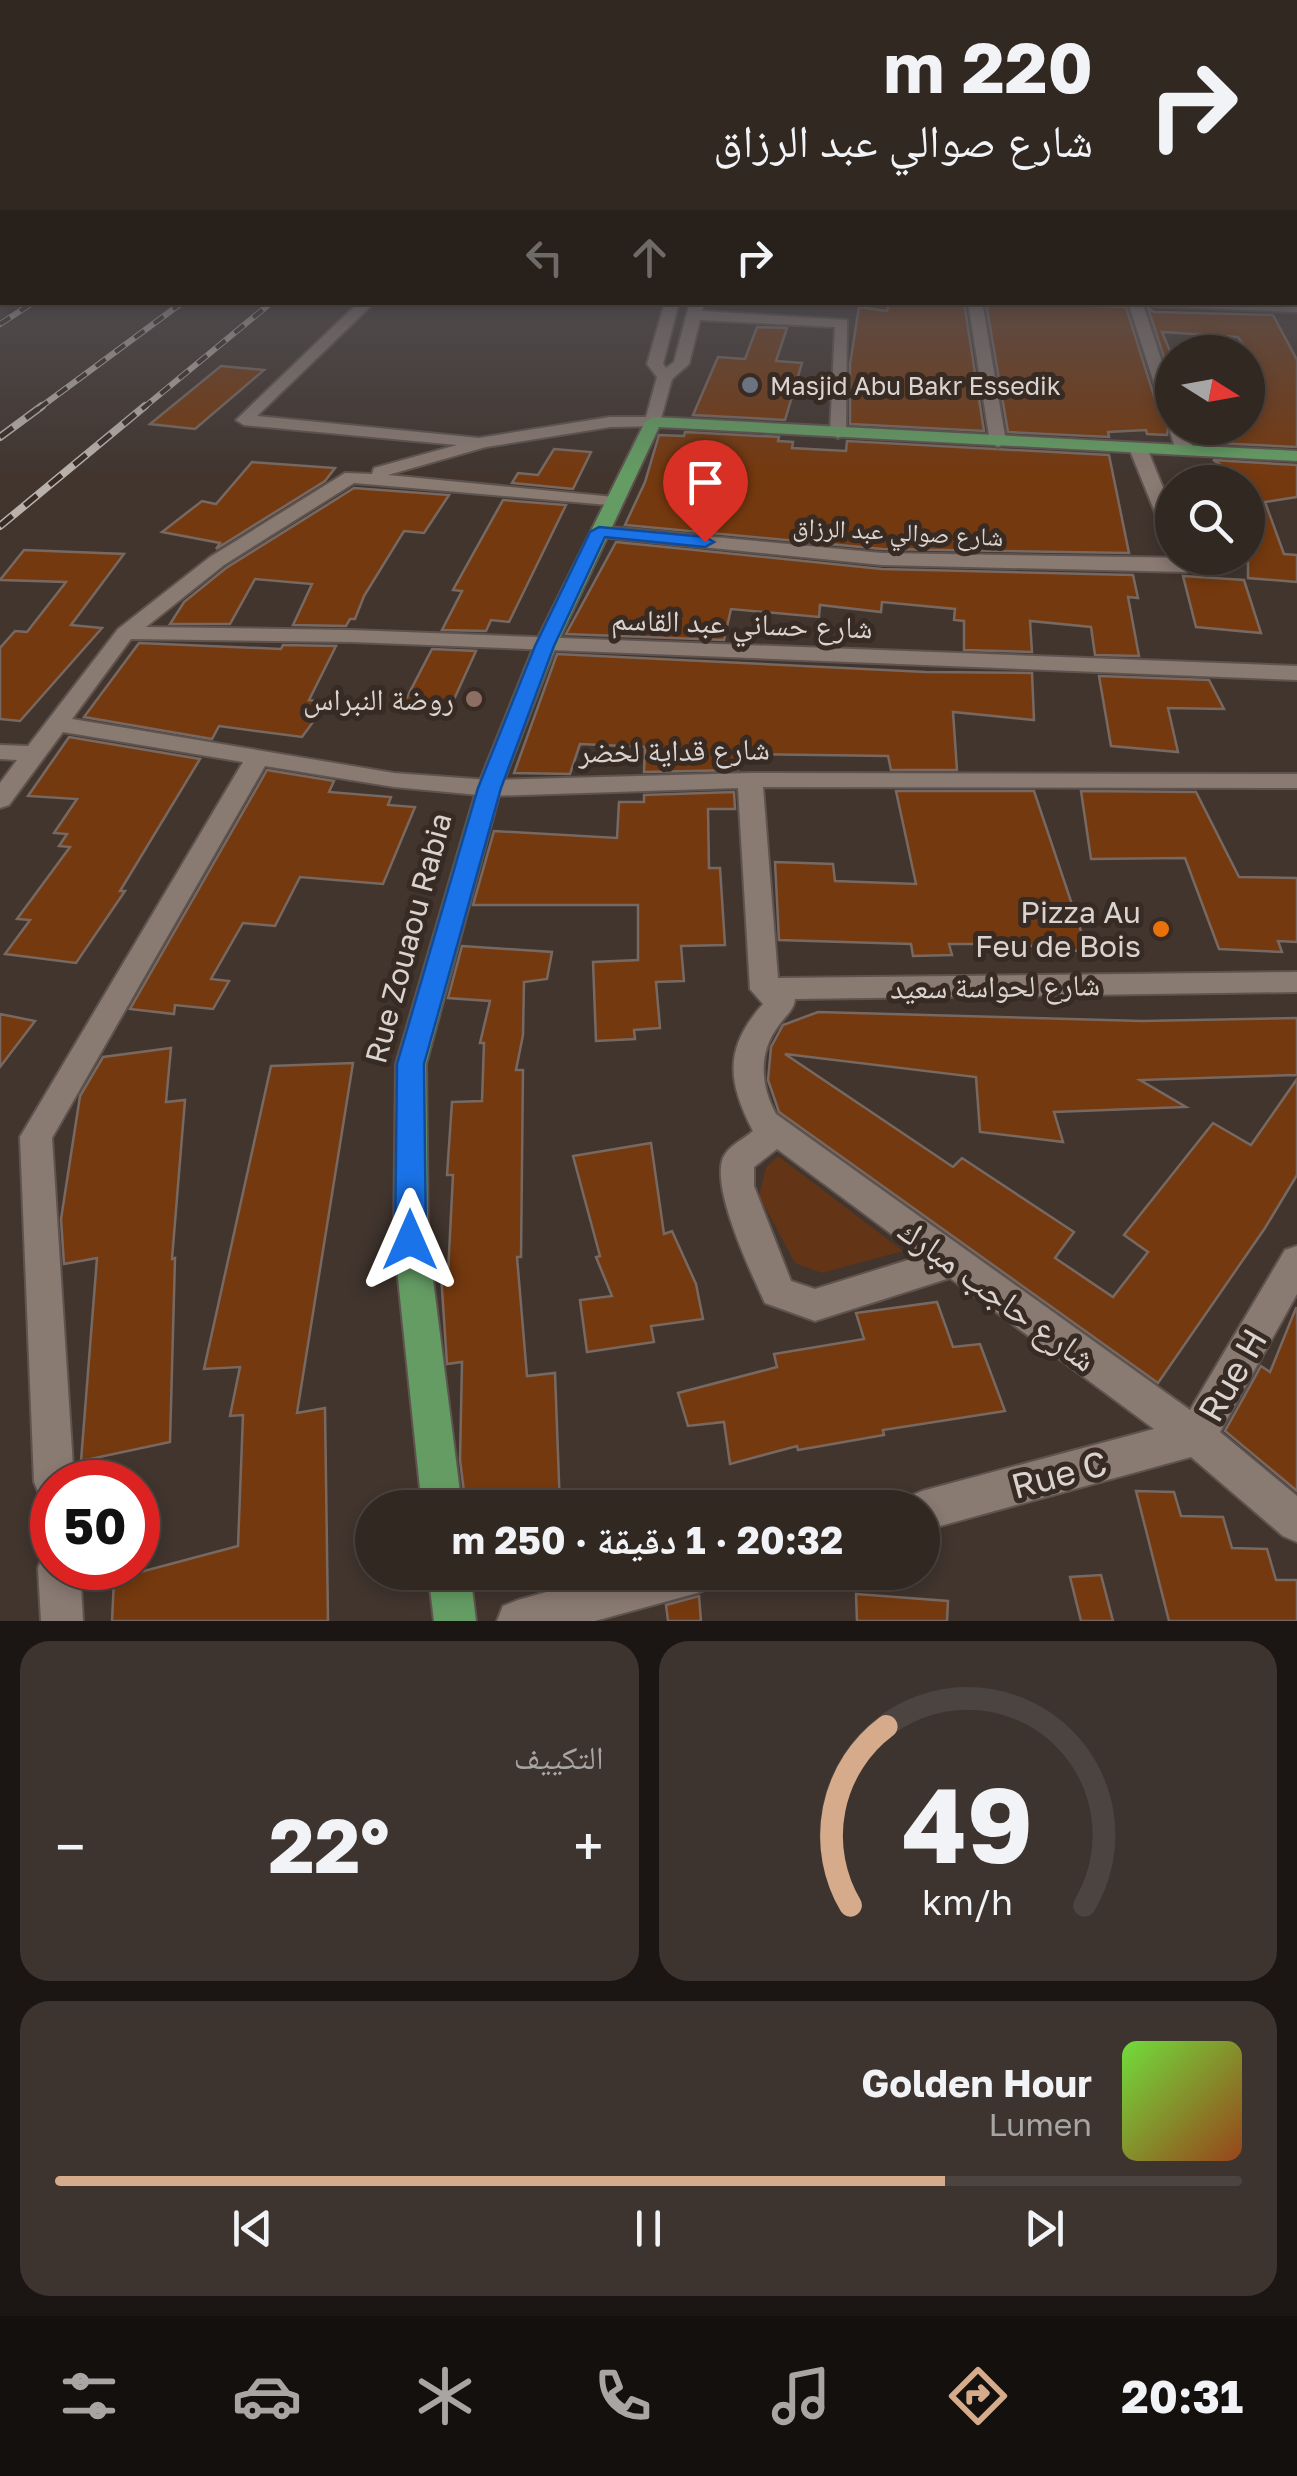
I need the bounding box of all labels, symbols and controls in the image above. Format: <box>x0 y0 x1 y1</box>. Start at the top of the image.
text: 220 m <box>883 24 1093 108</box>
icon: right <box>1128 40 1258 170</box>
text: شارع صوالي عبد الرزاق <box>713 113 1093 167</box>
icon: left <box>517 230 572 285</box>
icon: ahead <box>622 230 677 285</box>
icon: right <box>727 230 782 285</box>
north arrow <box>1155 335 1265 445</box>
map controls <box>1155 335 1265 575</box>
place label: Masjid Abu Bakr Essedik <box>770 370 1061 401</box>
marker: Masjid Abu Bakr Essedik <box>739 374 761 396</box>
pin <box>663 440 748 543</box>
icon: arrive <box>678 455 733 510</box>
button: search <box>1155 465 1265 575</box>
street label: شارع صوالي عبد الرزاق <box>792 510 1004 557</box>
street label: شارع حساني عبد القاسم <box>611 600 873 652</box>
place label: روضة النبراس <box>303 681 454 718</box>
marker: روضة النبراس <box>463 688 485 710</box>
street label: شارع قداية لخضر <box>577 730 770 772</box>
street label: Rue Zouaou Rabia <box>357 809 459 1067</box>
place label: Pizza Au Feu de Bois <box>975 894 1141 964</box>
marker: Pizza Au Feu de Bois <box>1150 918 1172 940</box>
street label: شارع لحواسة سعيد <box>890 966 1100 1008</box>
position arrow <box>358 1188 462 1292</box>
street label: شارع حاجب مبارك <box>890 1208 1105 1381</box>
street label: Rue H <box>1189 1321 1275 1429</box>
street label: Rue C <box>1007 1441 1111 1507</box>
speed limit sign: 50 <box>30 1460 160 1590</box>
text: 20:32 · 1 دقيقة · 250 m <box>452 1517 843 1562</box>
text: التكييف <box>514 1738 604 1776</box>
text: 49 <box>902 1761 1033 1886</box>
text: 22° <box>269 1799 390 1890</box>
text: − <box>55 1813 85 1879</box>
text: + <box>573 1813 603 1879</box>
text: km/h <box>922 1880 1013 1923</box>
text: Golden Hour <box>861 2060 1092 2105</box>
text: Lumen <box>988 2105 1092 2143</box>
icon: previous <box>225 2201 280 2256</box>
icon: pause <box>621 2201 676 2256</box>
icon: next <box>1017 2201 1072 2256</box>
icon: filters <box>54 2361 124 2431</box>
icon: car <box>232 2361 302 2431</box>
icon: climate <box>410 2361 480 2431</box>
icon: phone <box>588 2361 658 2431</box>
icon: music <box>766 2361 836 2431</box>
icon: directions <box>943 2361 1013 2431</box>
text: 20:31 <box>1121 2369 1243 2423</box>

